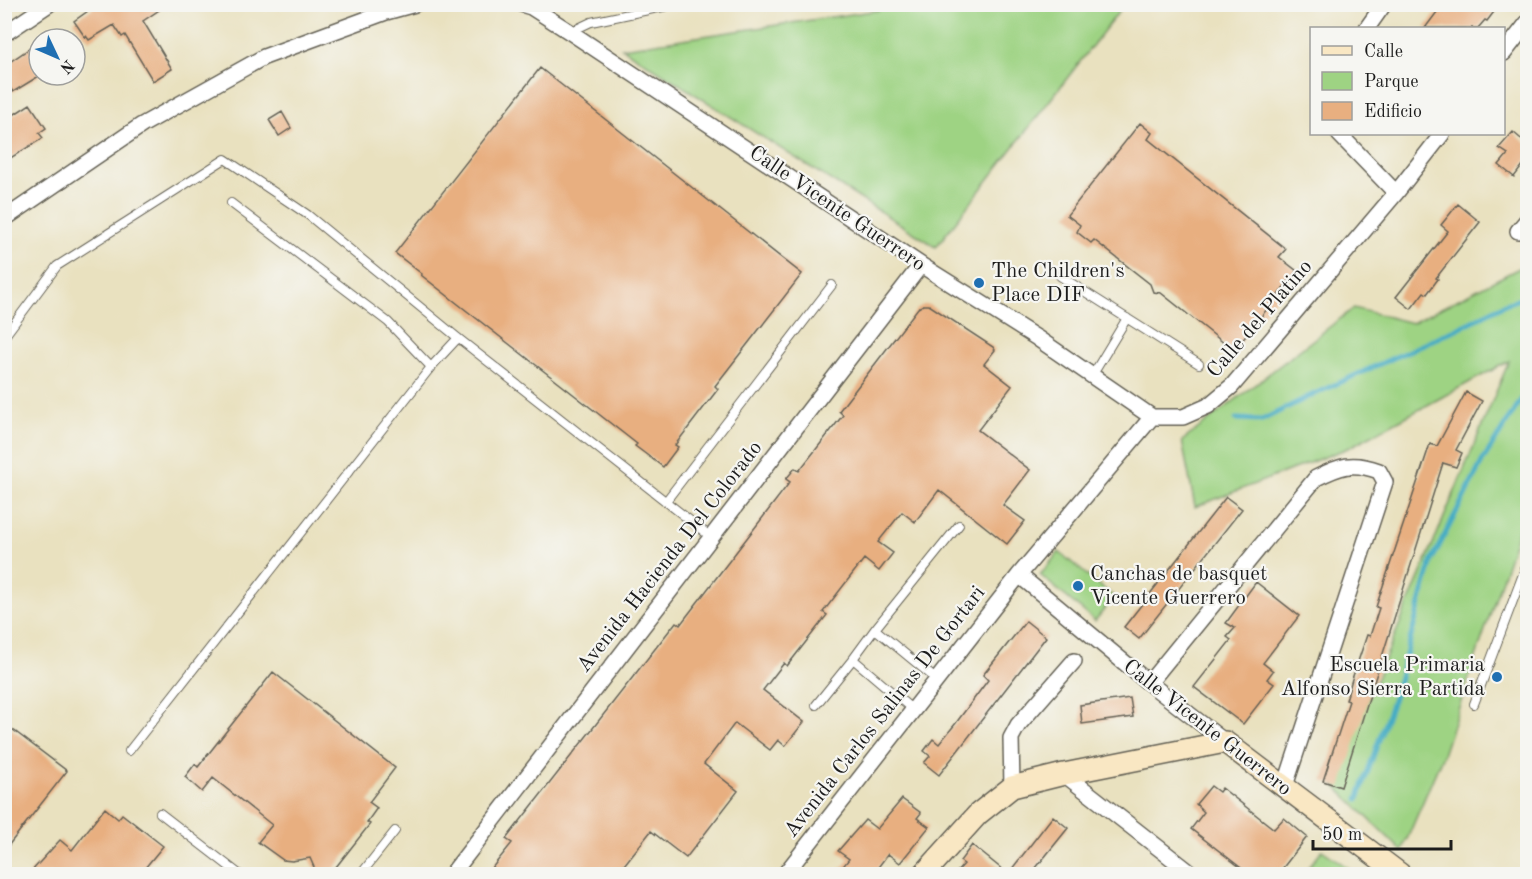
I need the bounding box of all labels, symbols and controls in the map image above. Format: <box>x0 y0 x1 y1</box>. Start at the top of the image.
north arrow <box>27 27 87 87</box>
legend <box>1310 27 1505 135</box>
text: Calle <box>1364 43 1403 61</box>
text: N <box>56 56 76 77</box>
text: Parque <box>1364 73 1419 91</box>
text: Edificio <box>1364 103 1422 121</box>
street label: Calle Vicente Guerrero <box>745 142 929 276</box>
street label: Calle del Platino <box>1203 256 1317 382</box>
place label: The Children's Place DIF <box>991 261 1125 306</box>
marker: The Children's Place DIF <box>972 276 986 290</box>
street label: Avenida Hacienda Del Colorado <box>573 437 767 677</box>
place label: Canchas de basquet Vicente Guerrero <box>1090 564 1267 609</box>
marker: Canchas de basquet Vicente Guerrero <box>1071 579 1085 593</box>
street label: Avenida Carlos Salinas De Gortari <box>781 582 989 842</box>
place label: Escuela Primaria Alfonso Sierra Partida <box>1281 655 1485 700</box>
street label: Calle Vicente Guerrero <box>1119 656 1295 800</box>
marker: Escuela Primaria Alfonso Sierra Partida <box>1490 670 1504 684</box>
scale bar <box>1313 813 1451 851</box>
text: 50 m <box>1322 826 1362 844</box>

